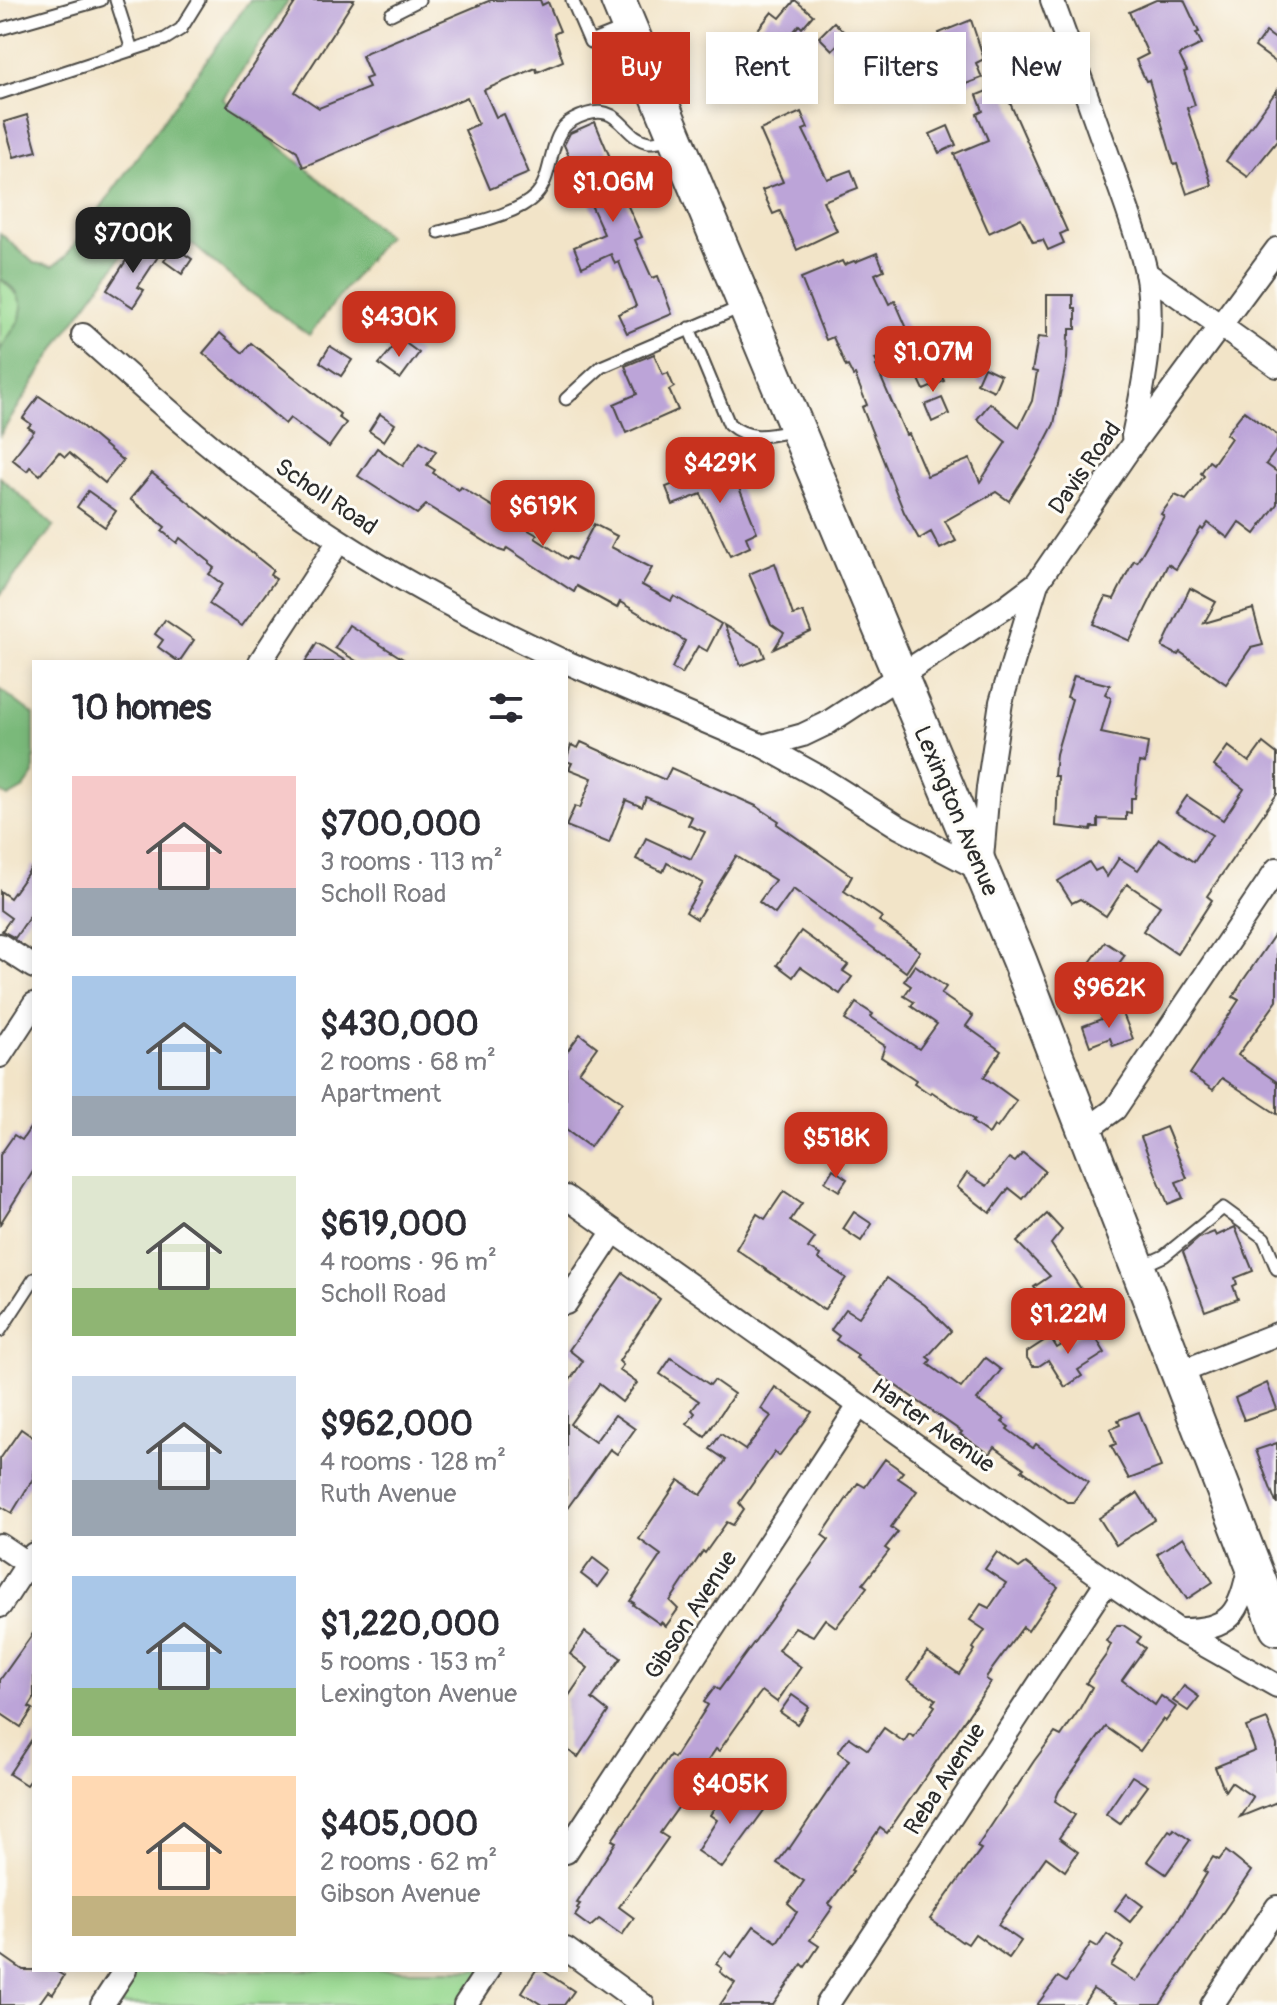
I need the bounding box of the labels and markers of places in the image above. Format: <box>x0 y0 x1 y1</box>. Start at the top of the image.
pin: $1.06M <box>548 156 678 224</box>
pin: $700K <box>77 207 189 275</box>
pin: $430K <box>343 291 455 359</box>
pin: $1.07M <box>868 326 998 394</box>
pin: $429K <box>664 437 776 505</box>
pin: $619K <box>487 480 599 548</box>
pin: $962K <box>1053 962 1165 1030</box>
pin: $518K <box>780 1112 892 1180</box>
pin: $1.22M <box>1003 1288 1133 1356</box>
pin: $405K <box>674 1758 786 1826</box>

